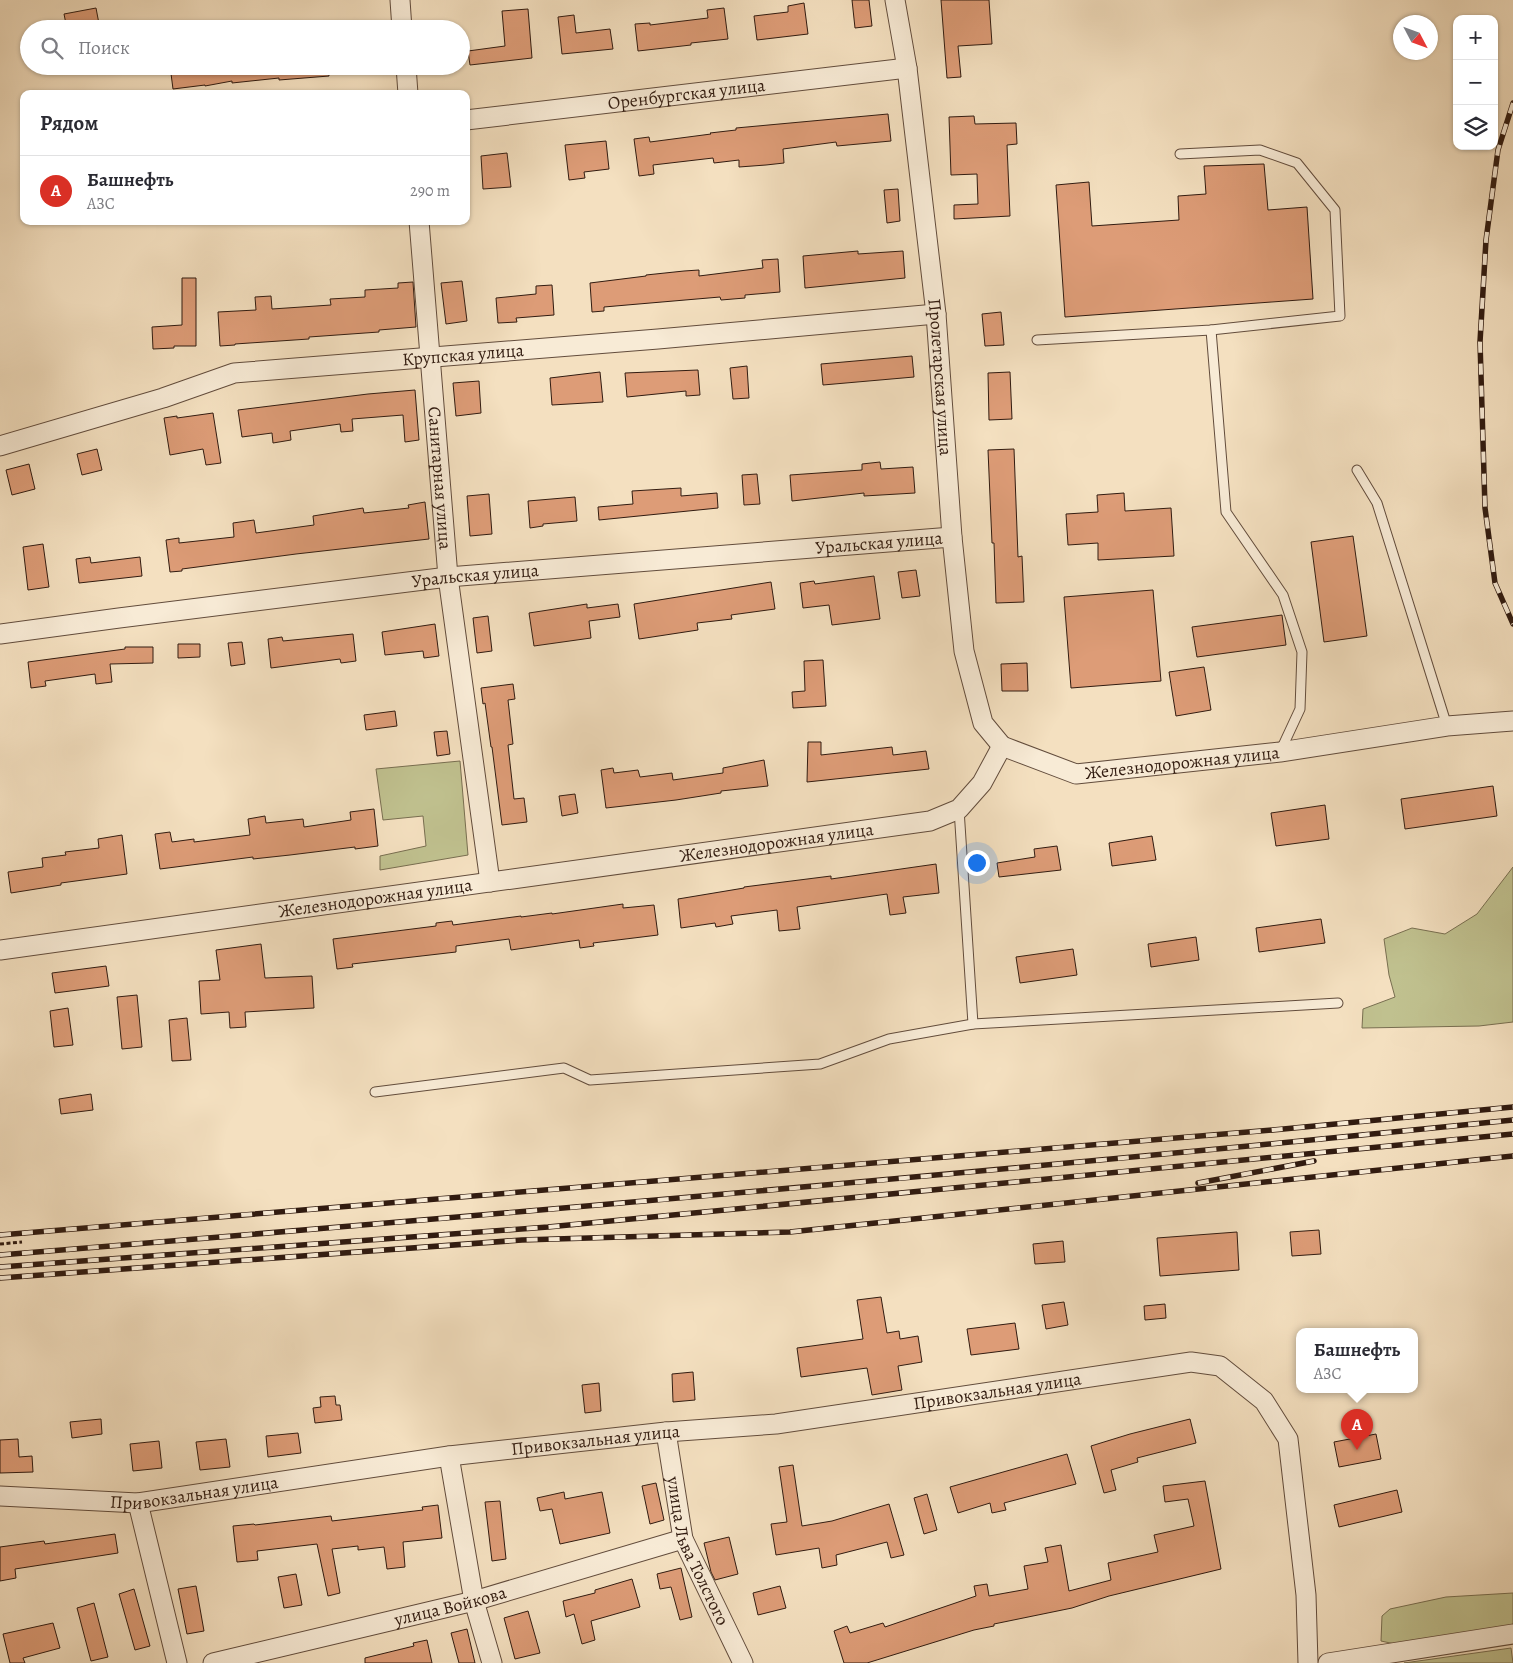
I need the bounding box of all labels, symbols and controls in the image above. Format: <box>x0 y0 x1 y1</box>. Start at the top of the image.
north arrow <box>1393 15 1438 60</box>
map controls <box>1453 15 1498 150</box>
button: + <box>1453 15 1498 60</box>
search box <box>20 20 470 75</box>
icon: search <box>38 34 66 62</box>
text: Поиск <box>78 35 130 61</box>
button: − <box>1453 60 1498 105</box>
street label: Оренбургская улица <box>606 73 767 115</box>
button: layers <box>1453 105 1498 150</box>
text: Рядом <box>40 109 98 137</box>
text: Башнефть <box>87 167 173 193</box>
text: A <box>51 180 61 202</box>
text: 290 m <box>410 180 450 202</box>
text: АЗС <box>87 193 115 215</box>
street label: Пролетарская улица <box>922 297 958 457</box>
street label: Крупская улица <box>401 338 526 371</box>
street label: Санитарная улица <box>422 406 458 551</box>
street label: Уральская улица <box>814 526 944 560</box>
street label: Уральская улица <box>410 558 541 593</box>
street label: Железнодорожная улица <box>1084 740 1281 785</box>
street label: Железнодорожная улица <box>678 817 876 868</box>
your location <box>964 850 990 876</box>
street label: Железнодорожная улица <box>277 873 475 923</box>
popup <box>1296 1328 1418 1393</box>
text: Башнефть <box>1314 1337 1400 1363</box>
text: АЗС <box>1314 1363 1342 1385</box>
street label: Привокзальная улица <box>911 1366 1084 1415</box>
pin: A <box>1341 1409 1373 1450</box>
street label: Привокзальная улица <box>510 1419 681 1461</box>
street label: Привокзальная улица <box>109 1470 281 1515</box>
street label: улица Льва Толстого <box>661 1474 735 1629</box>
street label: улица Войкова <box>391 1580 510 1632</box>

